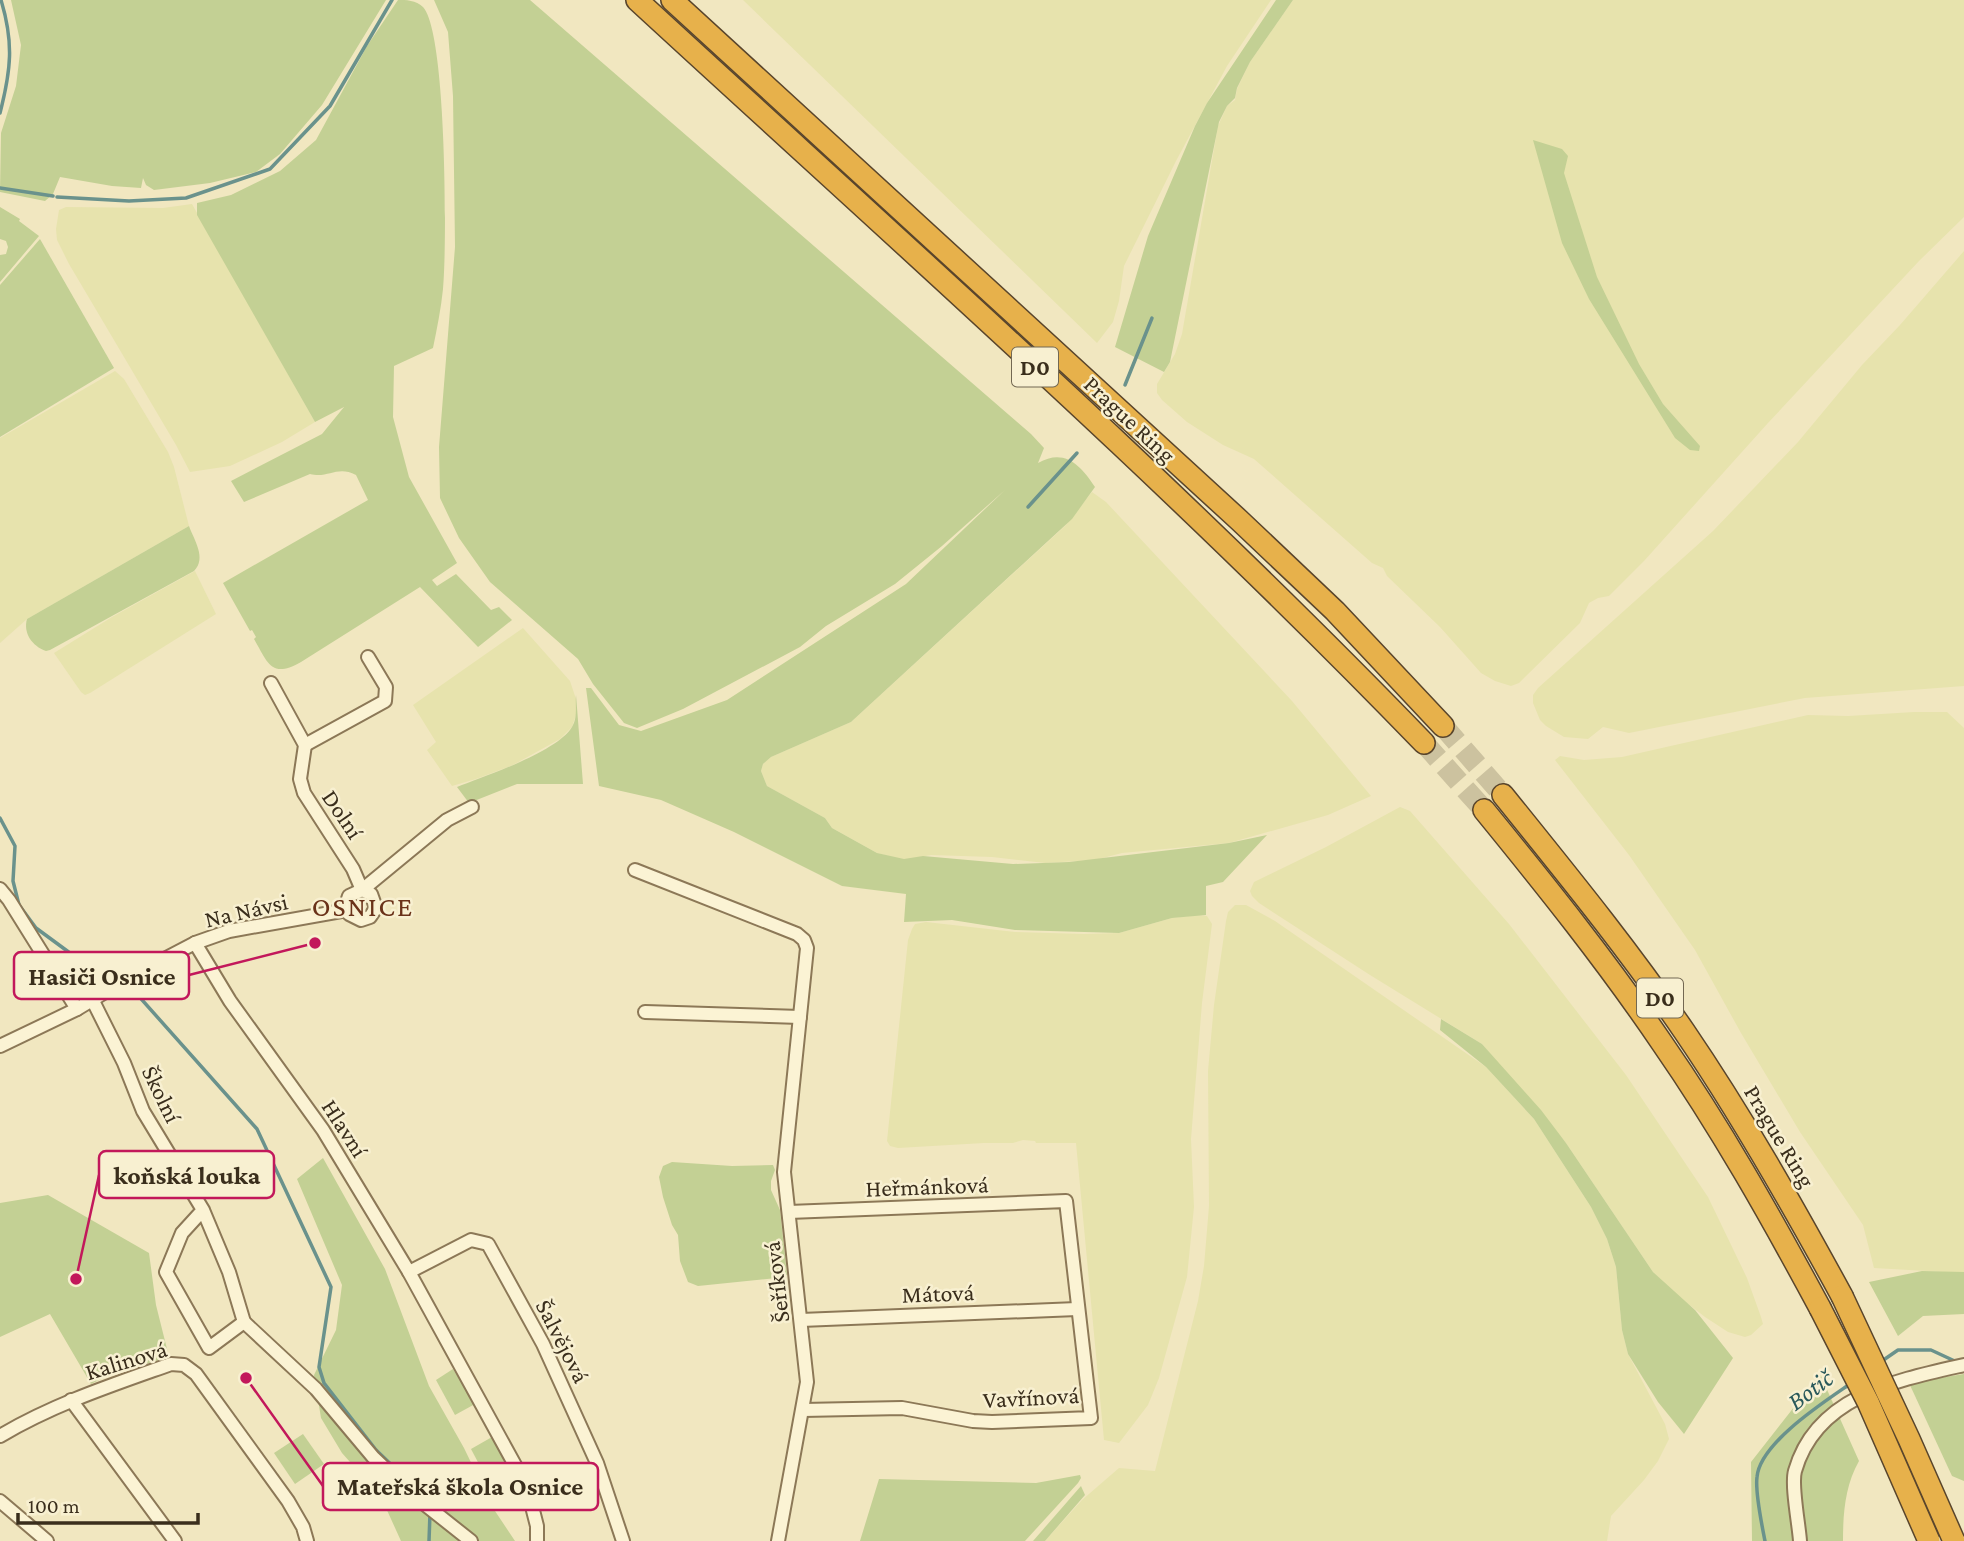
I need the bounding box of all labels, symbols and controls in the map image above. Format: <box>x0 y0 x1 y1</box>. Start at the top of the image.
road number: D0 <box>1012 348 1058 386</box>
street label: Prague Ring <box>1079 370 1181 468</box>
street label: Dolní <box>317 784 370 844</box>
street label: Na Návsi <box>202 887 290 933</box>
district label: OSNICE <box>312 891 414 922</box>
callout: Hasiči Osnice <box>14 952 189 999</box>
text: Hasiči Osnice <box>28 962 176 991</box>
road number: D0 <box>1637 979 1683 1018</box>
street label: Školní <box>137 1061 188 1127</box>
street label: Prague Ring <box>1739 1080 1821 1192</box>
street label: Hlavní <box>316 1094 374 1163</box>
callout: koňská louka <box>99 1151 274 1198</box>
text: koňská louka <box>113 1161 261 1190</box>
street label: Heřmánková <box>865 1170 989 1202</box>
street label: Šeříková <box>758 1240 794 1324</box>
street label: Mátová <box>901 1278 975 1308</box>
street label: Šalvějová <box>531 1295 595 1387</box>
street label: Kalinová <box>82 1335 170 1385</box>
water label: Botič <box>1782 1363 1840 1416</box>
street label: Vavřínová <box>982 1381 1080 1413</box>
callout: Mateřská škola Osnice <box>323 1463 598 1510</box>
text: Mateřská škola Osnice <box>337 1472 583 1501</box>
scale bar <box>18 1482 198 1526</box>
text: 100 m <box>28 1494 80 1518</box>

